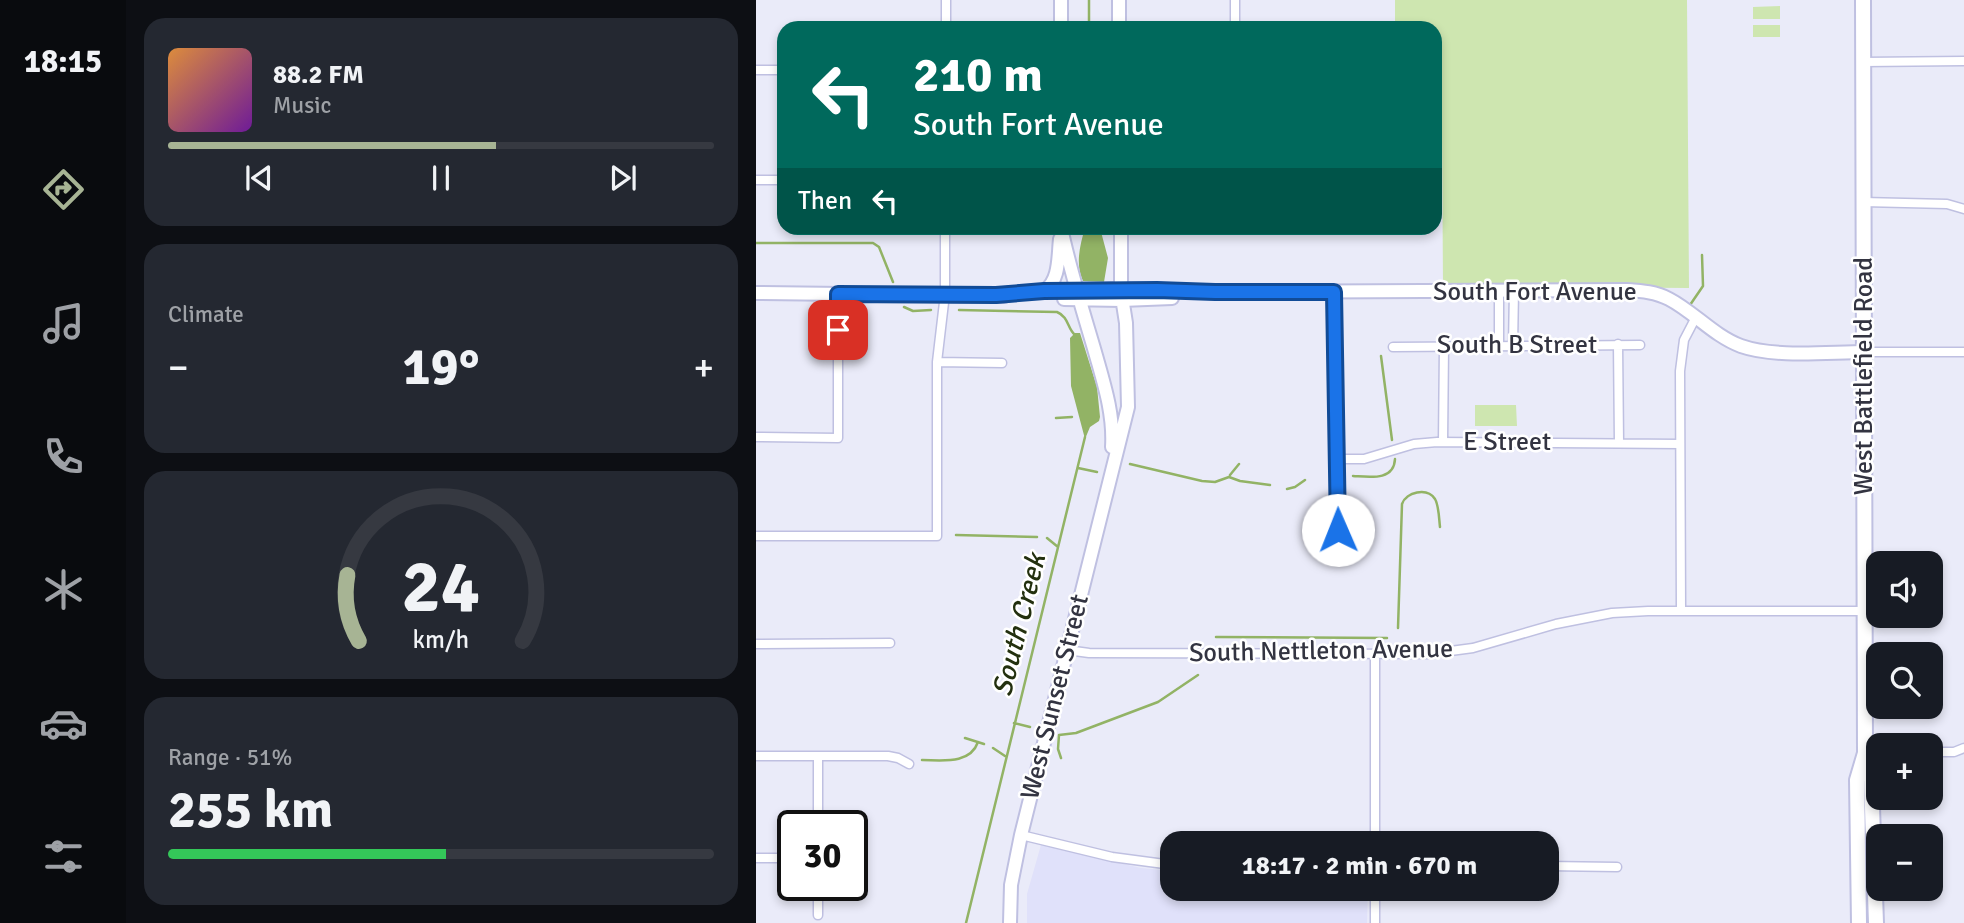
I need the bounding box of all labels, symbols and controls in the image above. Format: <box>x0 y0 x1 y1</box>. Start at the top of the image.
text: 18:15 <box>24 42 102 81</box>
text: 210 m <box>913 45 1043 105</box>
icon: left <box>798 49 889 140</box>
text: 88.2 FM <box>273 59 364 91</box>
text: Music <box>273 91 331 120</box>
text: South Fort Avenue <box>913 105 1164 144</box>
icon: previous <box>240 159 278 197</box>
icon: pause <box>422 159 460 197</box>
icon: next <box>604 159 642 197</box>
icon: directions <box>39 165 88 214</box>
icon: left <box>866 182 904 220</box>
text: Then <box>798 185 852 217</box>
street label: West Battlefield Road <box>1848 257 1880 495</box>
street label: South Fort Avenue <box>1433 276 1637 308</box>
icon: music <box>39 299 88 348</box>
text: Climate <box>168 300 244 329</box>
pin <box>808 300 868 360</box>
icon: arrive <box>819 311 857 349</box>
street label: South B Street <box>1437 329 1597 361</box>
text: 19° <box>403 335 479 399</box>
text: − <box>168 344 189 391</box>
text: + <box>693 344 714 391</box>
street label: E Street <box>1463 426 1551 458</box>
icon: phone <box>39 432 88 481</box>
position arrow <box>1301 493 1375 567</box>
text: 24 <box>402 543 480 632</box>
water label: South Creek <box>985 547 1054 700</box>
map controls <box>1866 551 1943 901</box>
button: sound <box>1866 551 1943 628</box>
icon: climate <box>39 565 88 614</box>
street label: West Sunset Street <box>1014 591 1096 803</box>
text: km/h <box>413 623 469 654</box>
street label: South Nettleton Avenue <box>1189 633 1453 669</box>
button: search <box>1866 642 1943 719</box>
icon: car <box>39 699 88 748</box>
button: + <box>1866 733 1943 810</box>
text: Range · 51% <box>168 743 292 772</box>
text: 255 km <box>168 778 333 842</box>
speed limit sign: 30 <box>777 810 868 901</box>
button: − <box>1866 824 1943 901</box>
icon: filters <box>39 832 88 881</box>
text: 18:17 · 2 min · 670 m <box>1242 850 1477 882</box>

